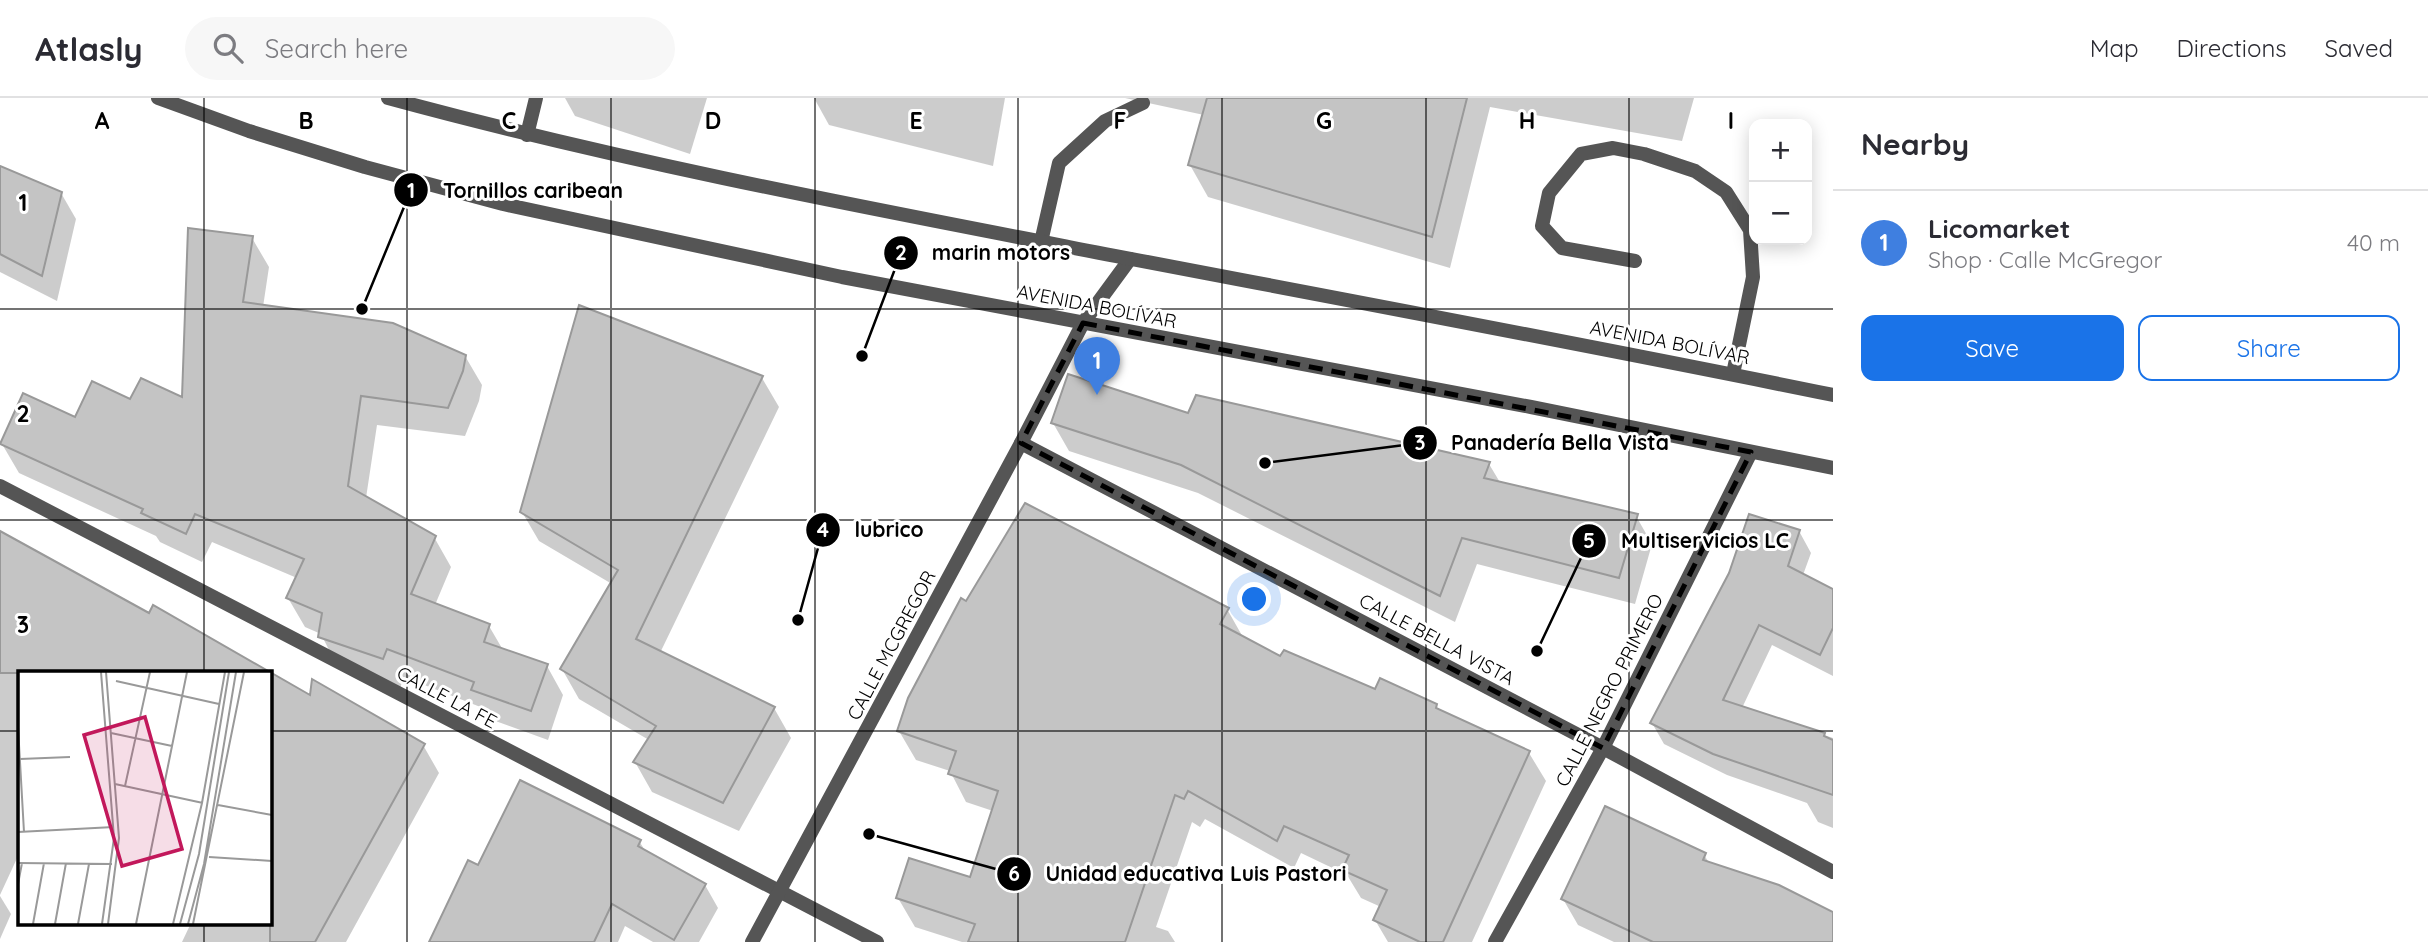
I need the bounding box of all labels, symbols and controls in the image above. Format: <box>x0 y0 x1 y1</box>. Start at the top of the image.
search box <box>185 17 675 80</box>
text: Atlasly <box>35 28 143 69</box>
icon: search <box>209 29 247 67</box>
text: Search here <box>265 32 408 65</box>
text: Map <box>2090 33 2139 63</box>
text: Directions <box>2177 33 2287 63</box>
text: Saved <box>2325 33 2393 63</box>
text: A <box>95 106 110 135</box>
text: B <box>298 106 314 135</box>
text: C <box>502 106 516 135</box>
text: D <box>705 106 721 135</box>
text: E <box>909 106 923 135</box>
text: F <box>1114 106 1126 135</box>
text: G <box>1316 106 1332 135</box>
text: H <box>1519 106 1535 135</box>
text: I <box>1728 106 1734 135</box>
map controls <box>1749 119 1812 245</box>
button: + <box>1749 119 1812 182</box>
text: Nearby <box>1861 125 1969 163</box>
callout: Tornillos caribean <box>394 169 637 211</box>
text: 1 <box>407 177 415 203</box>
text: Tornillos caribean <box>443 177 623 203</box>
button: − <box>1749 182 1812 245</box>
text: 1 <box>19 188 27 217</box>
text: Licomarket <box>1928 212 2070 245</box>
text: 1 <box>1880 228 1888 257</box>
text: 40 m <box>2347 228 2400 257</box>
callout: marin motors <box>883 232 1084 274</box>
text: 2 <box>895 239 907 265</box>
text: marin motors <box>932 239 1070 265</box>
text: Shop · Calle McGregor <box>1928 245 2162 274</box>
street label: AVENIDA BOLÍVAR <box>1015 279 1179 333</box>
street label: AVENIDA BOLÍVAR <box>1588 315 1752 369</box>
button: Save <box>1861 315 2124 381</box>
button: Share <box>2138 315 2400 381</box>
pin: 1 <box>1074 337 1120 395</box>
text: 2 <box>16 399 30 428</box>
callout: Panadería Bella Vista <box>1402 422 1683 464</box>
text: 3 <box>1414 429 1426 455</box>
text: Panadería Bella Vista <box>1451 429 1669 455</box>
callout: lubrico <box>806 509 938 551</box>
text: 4 <box>817 516 829 542</box>
text: lubrico <box>854 516 924 542</box>
callout: Multiservicios LC <box>1572 520 1803 562</box>
text: 5 <box>1583 527 1595 553</box>
text: Multiservicios LC <box>1621 527 1789 553</box>
street label: CALLE MCGREGOR <box>841 566 941 724</box>
your location <box>1237 582 1271 616</box>
street label: CALLE BELLA VISTA <box>1355 588 1519 690</box>
street label: CALLE NEGRO PRIMERO <box>1550 589 1668 791</box>
text: 3 <box>17 610 29 639</box>
street label: CALLE LA FE <box>393 661 501 733</box>
inset map <box>18 671 271 925</box>
callout: Unidad educativa Luis Pastori <box>997 853 1361 895</box>
text: 6 <box>1008 860 1020 886</box>
text: Unidad educativa Luis Pastori <box>1045 860 1347 886</box>

